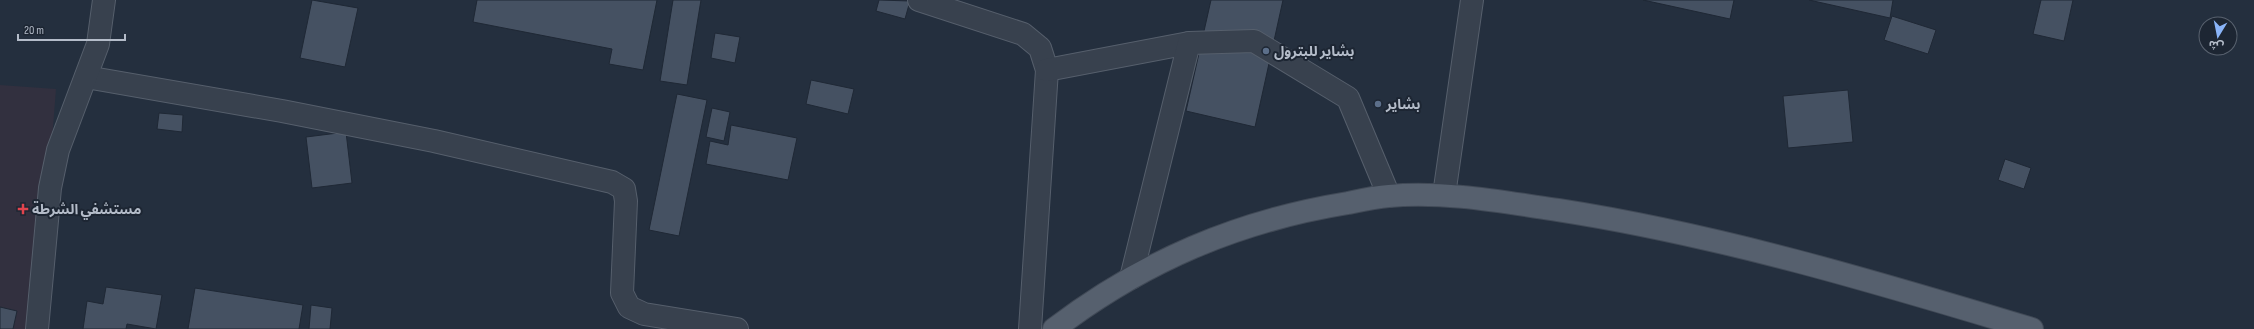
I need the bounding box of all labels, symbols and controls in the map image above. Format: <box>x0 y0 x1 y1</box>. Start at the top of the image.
scale bar <box>18 16 125 42</box>
north arrow <box>2198 16 2238 56</box>
text: 20 m <box>24 23 44 38</box>
text: ش <box>2208 38 2225 53</box>
place label: بشاير للبترول <box>1274 43 1354 60</box>
marker: بشاير للبترول <box>1261 46 1271 56</box>
place label: بشاير <box>1385 96 1420 113</box>
marker: بشاير <box>1373 99 1383 109</box>
place label: مستشفي الشرطة <box>32 201 141 220</box>
marker: مستشفي الشرطة <box>17 203 29 215</box>

